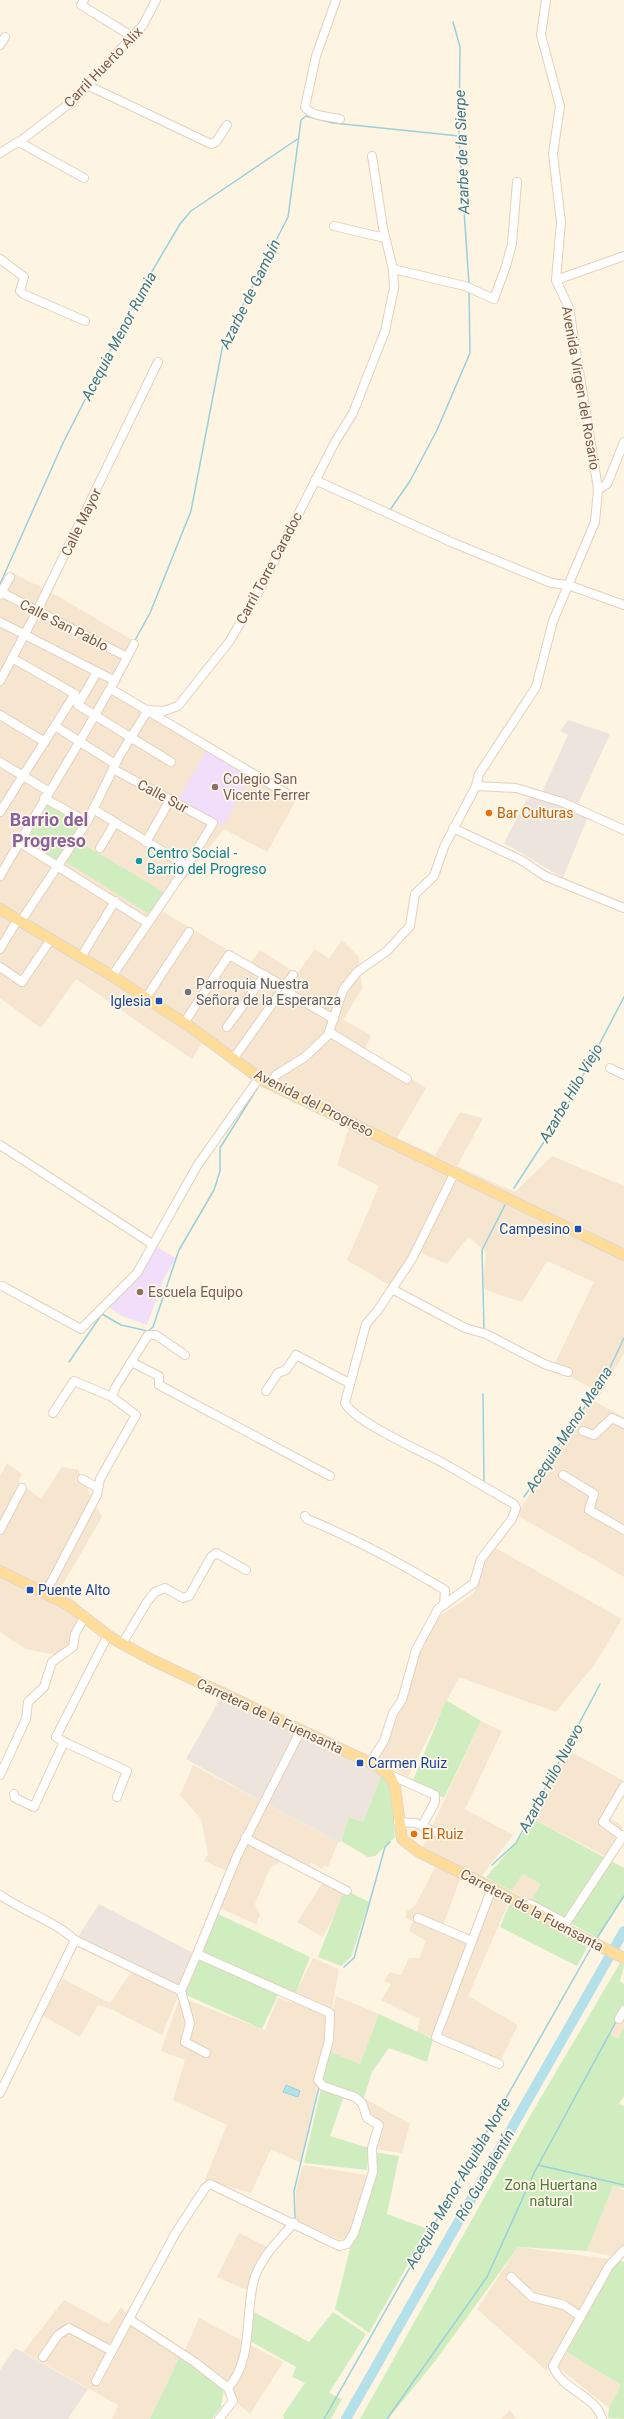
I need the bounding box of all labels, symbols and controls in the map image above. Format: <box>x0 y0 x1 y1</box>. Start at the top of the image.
street label: Carril Huerto Alix <box>61 23 145 111</box>
water label: Azarbe de la Sierpe <box>451 89 473 216</box>
water label: Azarbe de Gambín <box>215 236 284 352</box>
water label: Acequia Menor Rumia <box>77 269 161 404</box>
street label: Avenida Virgen del Rosario <box>559 305 603 471</box>
street label: Calle Mayor <box>58 485 104 559</box>
street label: Carril Torre Caradoc <box>233 509 305 627</box>
street label: Calle San Pablo <box>17 596 111 654</box>
place label: Colegio San Vicente Ferrer <box>223 771 310 803</box>
street label: Calle Sur <box>135 776 191 816</box>
marker: Colegio San Vicente Ferrer <box>210 782 220 792</box>
place label: Bar Culturas <box>497 805 573 821</box>
marker: Bar Culturas <box>484 808 494 818</box>
district label: Barrio del Progreso <box>10 809 88 851</box>
place label: Centro Social - Barrio del Progreso <box>147 845 266 877</box>
marker: Centro Social - Barrio del Progreso <box>134 856 144 866</box>
place label: Parroquia Nuestra Señora de la Esperanza <box>196 976 341 1008</box>
marker: Parroquia Nuestra Señora de la Esperanza <box>183 987 193 997</box>
place label: Iglesia <box>110 993 151 1009</box>
marker: Iglesia <box>154 996 164 1006</box>
water label: Azarbe Hilo Viejo <box>535 1040 607 1146</box>
street label: Avenida del Progreso <box>252 1066 376 1140</box>
place label: Campesino <box>499 1221 570 1237</box>
marker: Campesino <box>573 1224 583 1234</box>
place label: Escuela Equipo <box>148 1284 243 1300</box>
marker: Escuela Equipo <box>135 1287 145 1297</box>
water label: Acequia Menor Meana <box>521 1363 616 1496</box>
place label: Puente Alto <box>38 1582 110 1598</box>
marker: Puente Alto <box>25 1585 35 1595</box>
street label: Carretera de la Fuensanta <box>194 1675 346 1757</box>
water label: Azarbe Hilo Nuevo <box>514 1721 587 1836</box>
place label: Carmen Ruiz <box>368 1755 447 1771</box>
marker: Carmen Ruiz <box>355 1758 365 1768</box>
place label: El Ruiz <box>422 1826 464 1842</box>
marker: El Ruiz <box>409 1829 419 1839</box>
street label: Carretera de la Fuensanta <box>458 1865 606 1955</box>
water label: Acequia Menor Alquibla Norte <box>401 2094 514 2272</box>
water label: Río Guadalentín <box>452 2126 518 2224</box>
park label: Zona Huertana natural <box>505 2177 597 2209</box>

